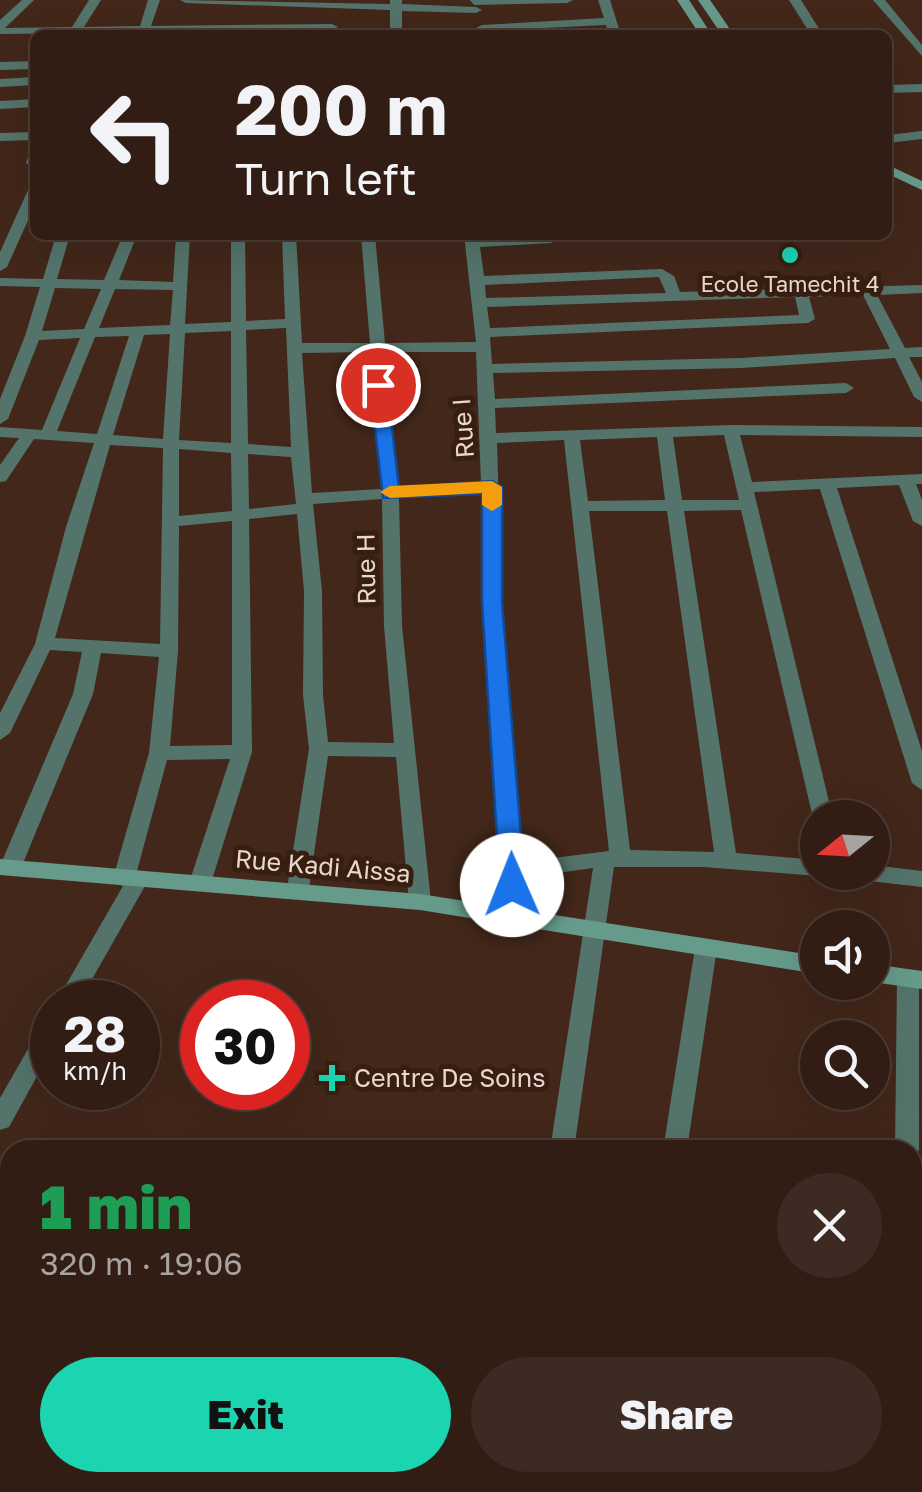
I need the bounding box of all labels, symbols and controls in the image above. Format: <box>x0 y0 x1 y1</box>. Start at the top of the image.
text: 200 m <box>235 66 447 150</box>
icon: left <box>70 70 200 200</box>
text: Turn left <box>235 151 417 205</box>
marker: Ecole Tamechit 4 <box>779 244 801 266</box>
place label: Ecole Tamechit 4 <box>701 270 879 297</box>
pin <box>336 343 421 428</box>
icon: arrive <box>351 358 406 413</box>
street label: Rue I <box>445 397 480 459</box>
street label: Rue H <box>349 533 382 605</box>
north arrow <box>800 800 890 890</box>
map controls <box>800 800 890 1110</box>
position arrow <box>460 833 564 937</box>
street label: Rue Kadi Aissa <box>234 842 412 889</box>
button: sound <box>800 910 890 1000</box>
speed limit sign: 30 <box>180 980 310 1110</box>
text: 28 <box>64 1003 126 1063</box>
button: search <box>800 1020 890 1110</box>
text: km/h <box>63 1055 127 1086</box>
place label: Centre De Soins <box>354 1062 545 1093</box>
marker: Centre De Soins <box>319 1065 345 1091</box>
text: 1 min <box>40 1170 192 1242</box>
button: close <box>777 1173 882 1278</box>
text: 320 m · 19:06 <box>40 1244 243 1282</box>
button: Exit <box>40 1357 451 1472</box>
button: Share <box>471 1357 882 1472</box>

